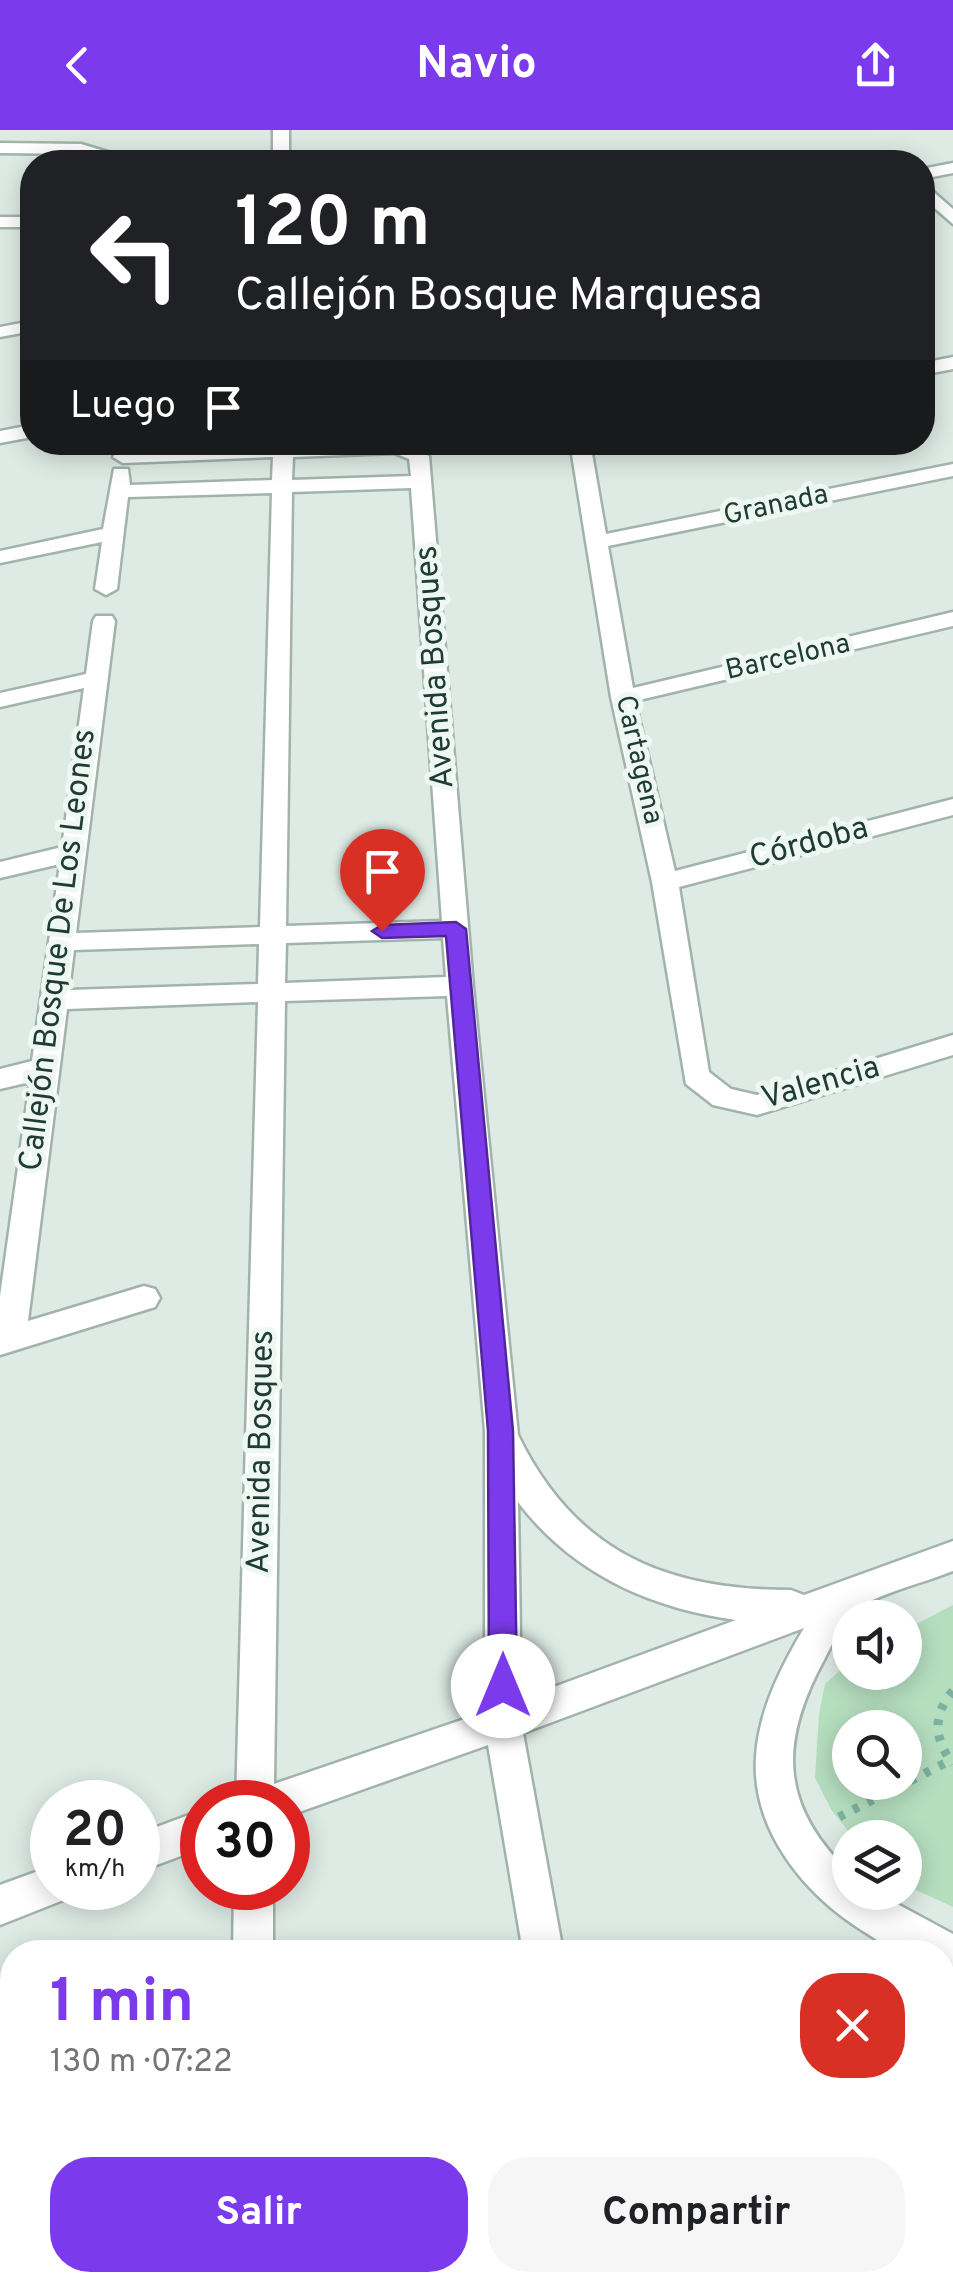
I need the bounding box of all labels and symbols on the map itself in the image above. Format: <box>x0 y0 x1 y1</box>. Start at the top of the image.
street label: Granada <box>720 477 832 535</box>
street label: Avenida Bosques <box>408 544 464 790</box>
street label: Barcelona <box>722 626 854 690</box>
street label: Cartagena <box>606 692 670 828</box>
street label: Callejón Bosque De Los Leones <box>12 727 106 1173</box>
street label: Córdoba <box>745 809 873 879</box>
pin <box>340 829 425 932</box>
street label: Valencia <box>757 1048 885 1120</box>
street label: Avenida Bosques <box>240 1330 284 1574</box>
position arrow <box>451 1634 555 1738</box>
speed limit sign: 30 <box>180 1780 310 1910</box>

